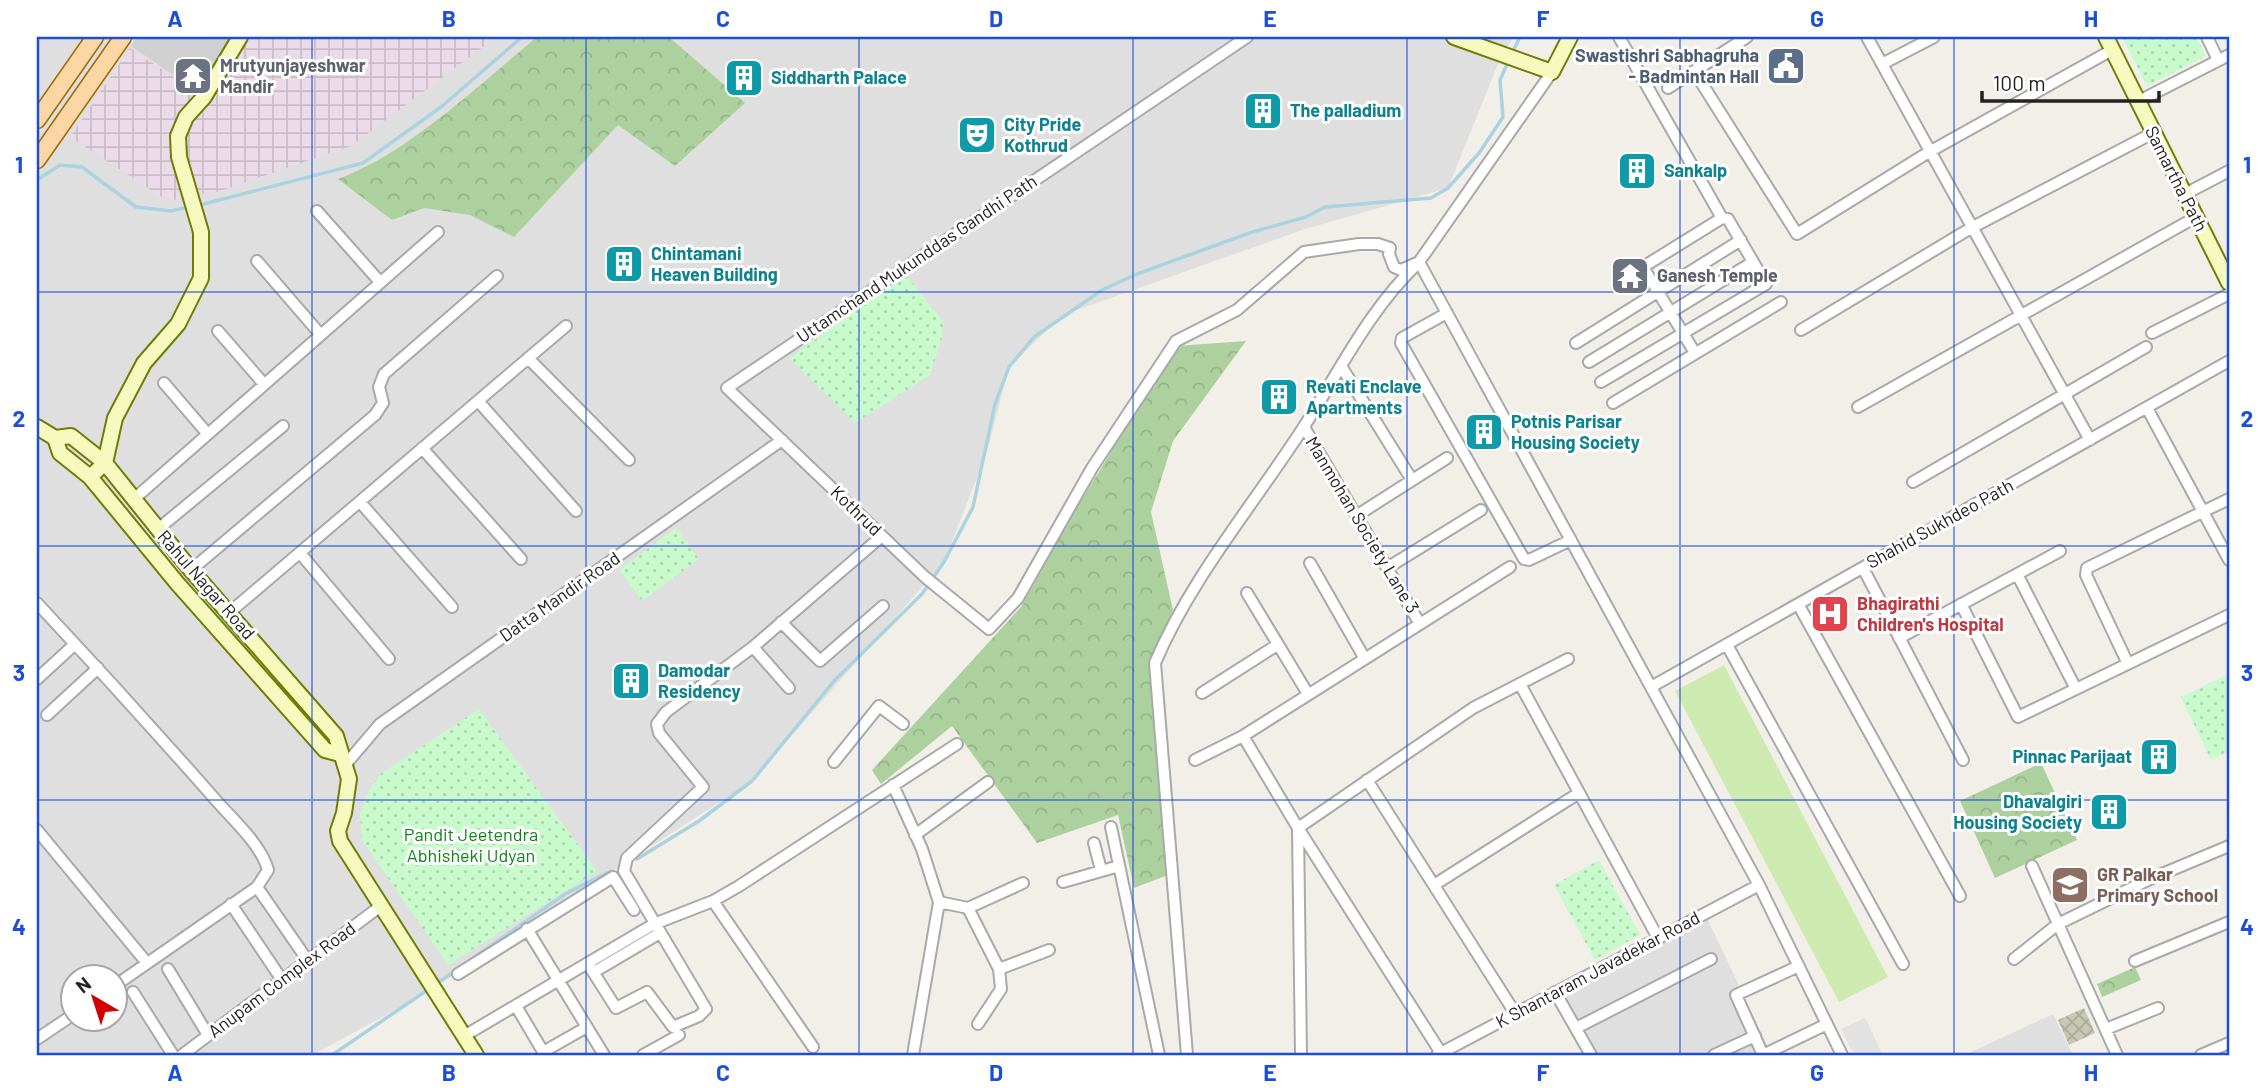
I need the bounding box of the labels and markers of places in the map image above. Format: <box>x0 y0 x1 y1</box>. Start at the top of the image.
place label: Swastishri Sabhagruha - Badmintan Hall <box>1575 44 1759 87</box>
public building icon: Swastishri Sabhagruha - Badmintan Hall <box>1765 45 1807 87</box>
place label: Mrutyunjayeshwar Mandir <box>220 54 366 97</box>
temple icon: Mrutyunjayeshwar Mandir <box>172 55 214 97</box>
building icon: Siddharth Palace <box>723 57 765 99</box>
place label: Siddharth Palace <box>771 66 907 88</box>
building icon: The palladium <box>1242 90 1284 132</box>
place label: The palladium <box>1290 99 1401 121</box>
place label: City Pride Kothrud <box>1004 113 1081 156</box>
theatre icon: City Pride Kothrud <box>956 114 998 156</box>
building icon: Sankalp <box>1616 150 1658 192</box>
place label: Sankalp <box>1664 159 1727 181</box>
place label: Chintamani Heaven Building <box>651 242 778 285</box>
building icon: Chintamani Heaven Building <box>603 243 645 285</box>
temple icon: Ganesh Temple <box>1609 255 1651 297</box>
place label: Ganesh Temple <box>1657 264 1778 286</box>
place label: Revati Enclave Apartments <box>1306 375 1422 418</box>
building icon: Revati Enclave Apartments <box>1258 376 1300 418</box>
place label: Potnis Parisar Housing Society <box>1511 410 1640 453</box>
building icon: Potnis Parisar Housing Society <box>1463 411 1505 453</box>
place label: Bhagirathi Children's Hospital <box>1857 592 2004 635</box>
hospital icon: Bhagirathi Children's Hospital <box>1809 593 1851 635</box>
place label: Damodar Residency <box>658 659 741 702</box>
building icon: Damodar Residency <box>610 660 652 702</box>
building icon: Pinnac Parijaat <box>2138 736 2180 778</box>
place label: Pinnac Parijaat <box>2012 745 2132 767</box>
place label: Dhavalgiri Housing Society <box>1953 790 2082 833</box>
building icon: Dhavalgiri Housing Society <box>2088 791 2130 833</box>
place label: GR Palkar Primary School <box>2097 863 2218 906</box>
school or university icon: GR Palkar Primary School <box>2049 864 2091 906</box>

